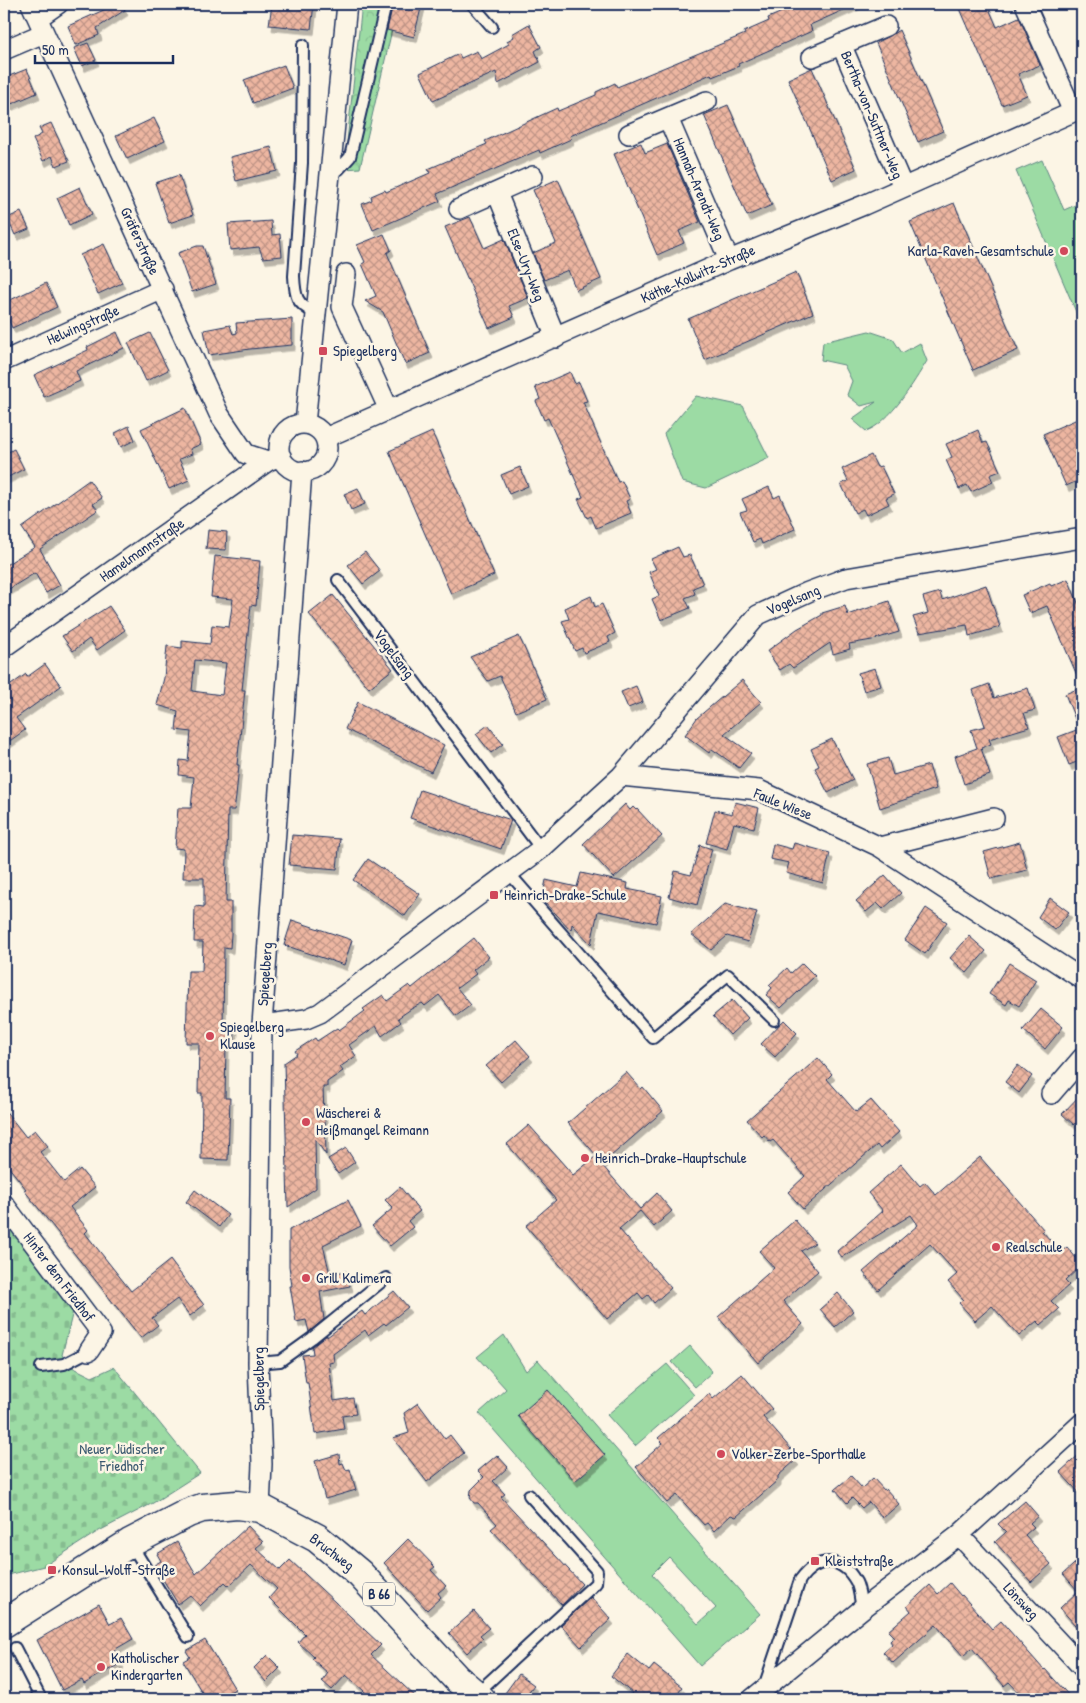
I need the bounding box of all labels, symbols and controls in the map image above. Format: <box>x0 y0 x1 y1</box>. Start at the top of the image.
scale bar <box>35 32 172 64</box>
text: 50 m <box>42 39 69 60</box>
street label: Bertha-von-Suttner-Weg <box>836 48 909 182</box>
street label: Hannah-Arendt-Weg <box>668 134 731 244</box>
street label: Gräferstraße <box>116 204 165 278</box>
street label: Else-Ury-Weg <box>502 225 551 305</box>
street label: Käthe-Kollwitz-Straße <box>637 239 758 308</box>
place label: Karla-Raveh-Gesamtschule <box>908 240 1054 261</box>
marker: Karla-Raveh-Gesamtschule <box>1058 245 1070 257</box>
street label: Helwingstraße <box>43 299 122 350</box>
place label: Spiegelberg <box>333 340 397 361</box>
marker: Spiegelberg <box>317 345 329 357</box>
street label: Hamelmannstraße <box>95 513 188 587</box>
street label: Vogelsang <box>763 579 823 620</box>
street label: Vogelsang <box>369 625 420 683</box>
street label: Faule Wiese <box>750 782 816 825</box>
place label: Heinrich-Drake-Schule <box>504 884 626 905</box>
marker: Heinrich-Drake-Schule <box>488 889 500 901</box>
street label: Spiegelberg <box>252 941 277 1007</box>
place label: Spiegelberg Klause <box>220 1016 284 1054</box>
marker: Spiegelberg Klause <box>204 1030 216 1042</box>
place label: Wäscherei & Heißmangel Reimann <box>316 1102 429 1140</box>
marker: Wäscherei & Heißmangel Reimann <box>300 1116 312 1128</box>
place label: Heinrich-Drake-Hauptschule <box>595 1147 747 1168</box>
marker: Heinrich-Drake-Hauptschule <box>579 1152 591 1164</box>
street label: Hinter dem Friedhof <box>19 1228 100 1326</box>
place label: Realschule <box>1006 1236 1063 1257</box>
marker: Realschule <box>990 1241 1002 1253</box>
place label: Grill Kalimera <box>316 1267 391 1288</box>
marker: Grill Kalimera <box>300 1272 312 1284</box>
street label: Spiegelberg <box>247 1347 270 1411</box>
park label: Neuer Jüdischer Friedhof <box>79 1438 165 1476</box>
place label: Volker-Zerbe-Sporthalle <box>731 1443 866 1464</box>
marker: Volker-Zerbe-Sporthalle <box>715 1448 727 1460</box>
street label: Bruchweg <box>306 1528 359 1576</box>
place label: Kleiststraße <box>825 1550 894 1571</box>
marker: Kleiststraße <box>809 1555 821 1567</box>
place label: Konsul-Wolff-Straße <box>62 1559 175 1580</box>
marker: Konsul-Wolff-Straße <box>46 1564 58 1576</box>
street label: Lönsweg <box>999 1577 1044 1624</box>
road number: B 66 <box>363 1582 395 1606</box>
place label: Katholischer Kindergarten <box>111 1647 183 1685</box>
marker: Katholischer Kindergarten <box>95 1661 107 1673</box>

